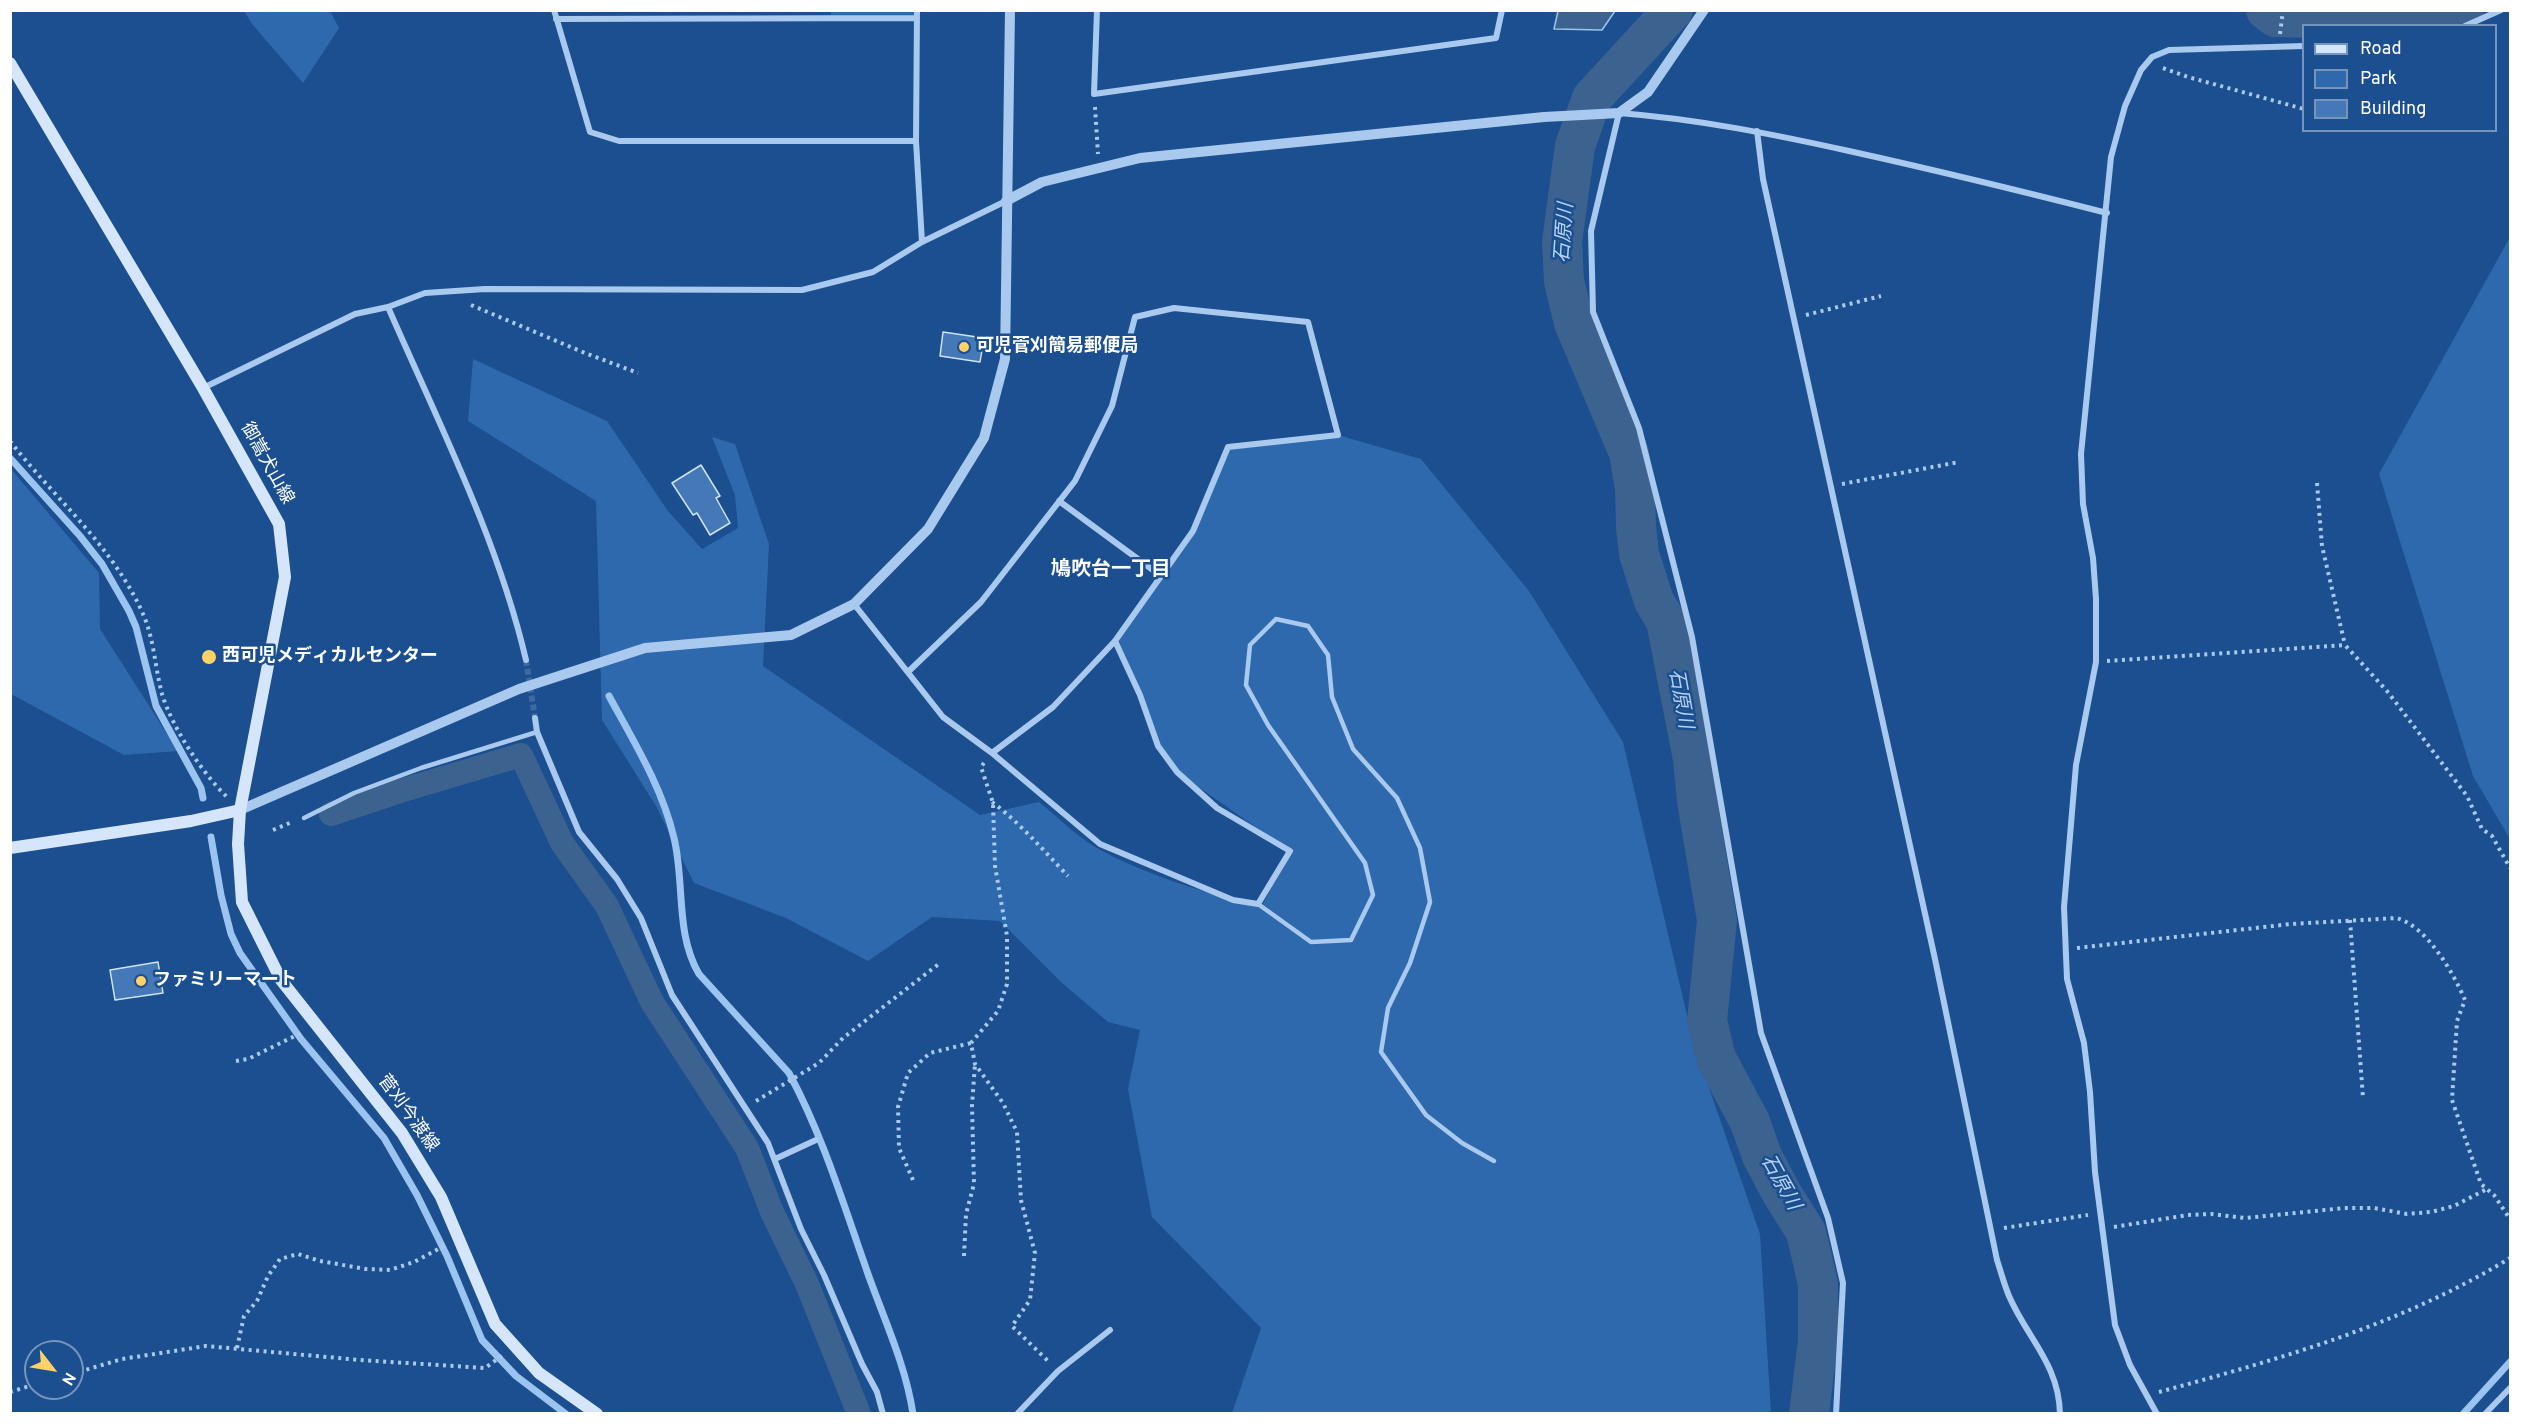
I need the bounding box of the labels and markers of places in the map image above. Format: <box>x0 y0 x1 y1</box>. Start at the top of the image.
place label: 可児菅刈簡易郵便局 <box>976 336 1138 358</box>
marker: 可児菅刈簡易郵便局 <box>957 340 971 354</box>
place label: 西可児メディカルセンター <box>222 646 438 668</box>
marker: 西可児メディカルセンター <box>200 648 218 666</box>
place label: ファミリーマート <box>153 970 297 992</box>
marker: ファミリーマート <box>134 974 148 988</box>

